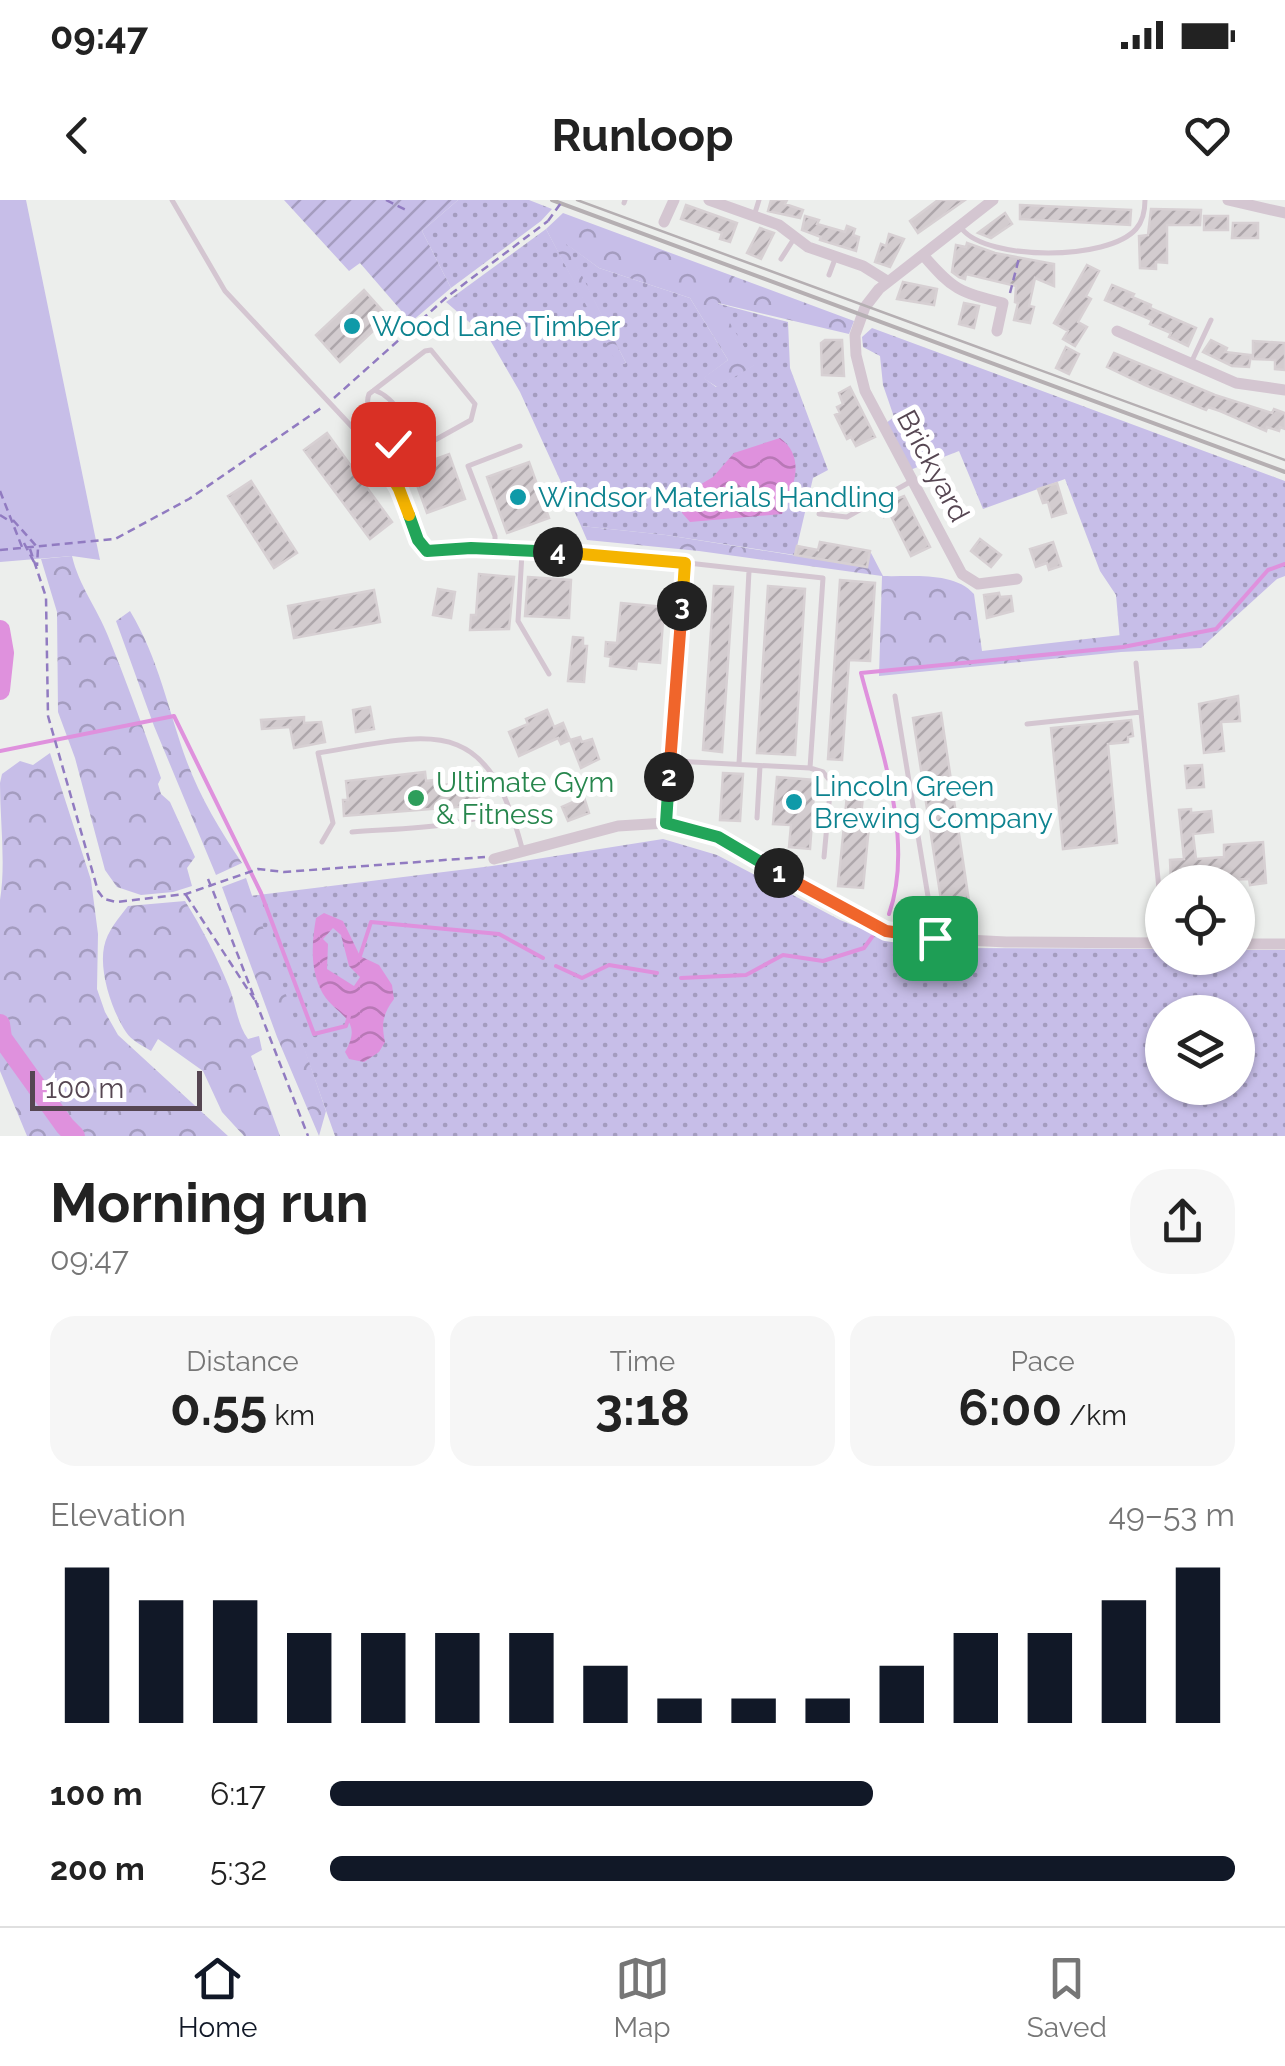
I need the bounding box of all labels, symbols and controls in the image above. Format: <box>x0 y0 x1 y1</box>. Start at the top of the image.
text: 09:47 <box>50 13 148 58</box>
icon: back <box>50 108 105 163</box>
icon: heart <box>1180 108 1235 163</box>
text: Runloop <box>552 109 733 162</box>
place label: Wood Lane Timber <box>372 310 621 343</box>
marker: Wood Lane Timber <box>341 315 363 337</box>
pin <box>351 402 436 487</box>
street label: Brickyard <box>890 405 976 527</box>
icon: check <box>366 417 421 472</box>
place label: Windsor Materials Handling <box>538 481 895 514</box>
marker: Windsor Materials Handling <box>507 486 529 508</box>
pin: 4 <box>533 527 583 577</box>
text: 4 <box>550 535 566 568</box>
pin: 3 <box>657 581 707 631</box>
text: 3 <box>674 589 690 622</box>
pin: 2 <box>644 752 694 802</box>
text: 2 <box>661 760 677 793</box>
place label: Ultimate Gym & Fitness <box>436 766 614 831</box>
place label: Lincoln Green Brewing Company <box>814 770 1053 835</box>
marker: Ultimate Gym & Fitness <box>405 787 427 809</box>
marker: Lincoln Green Brewing Company <box>783 791 805 813</box>
pin: 1 <box>754 848 804 898</box>
text: 1 <box>772 856 786 889</box>
map controls <box>1145 865 1255 1105</box>
button: locate <box>1145 865 1255 975</box>
pin <box>893 896 978 981</box>
icon: arrive <box>908 911 963 966</box>
button: layers <box>1145 995 1255 1105</box>
scale bar <box>30 1066 202 1110</box>
text: 100 m <box>45 1072 124 1105</box>
button: share <box>1130 1169 1235 1274</box>
text: Morning run <box>50 1170 369 1235</box>
text: 09:47 <box>50 1240 129 1277</box>
text: Distance <box>186 1345 299 1378</box>
text: Time <box>610 1345 675 1378</box>
text: Pace <box>1010 1345 1075 1378</box>
text: 0.55 <box>170 1378 267 1437</box>
text: 3:18 <box>595 1378 690 1437</box>
text: 6:00 <box>958 1378 1062 1437</box>
text: km <box>267 1399 315 1432</box>
text: /km <box>1062 1399 1127 1432</box>
text: Elevation <box>50 1496 186 1533</box>
text: 49–53 m <box>1108 1496 1235 1533</box>
text: 100 m <box>50 1775 143 1812</box>
text: 6:17 <box>210 1775 266 1812</box>
text: 200 m <box>50 1850 145 1887</box>
text: 5:32 <box>210 1850 267 1887</box>
tab: Home <box>178 1951 257 2044</box>
tab: Map <box>614 1951 671 2044</box>
tab: Saved <box>1027 1951 1107 2044</box>

